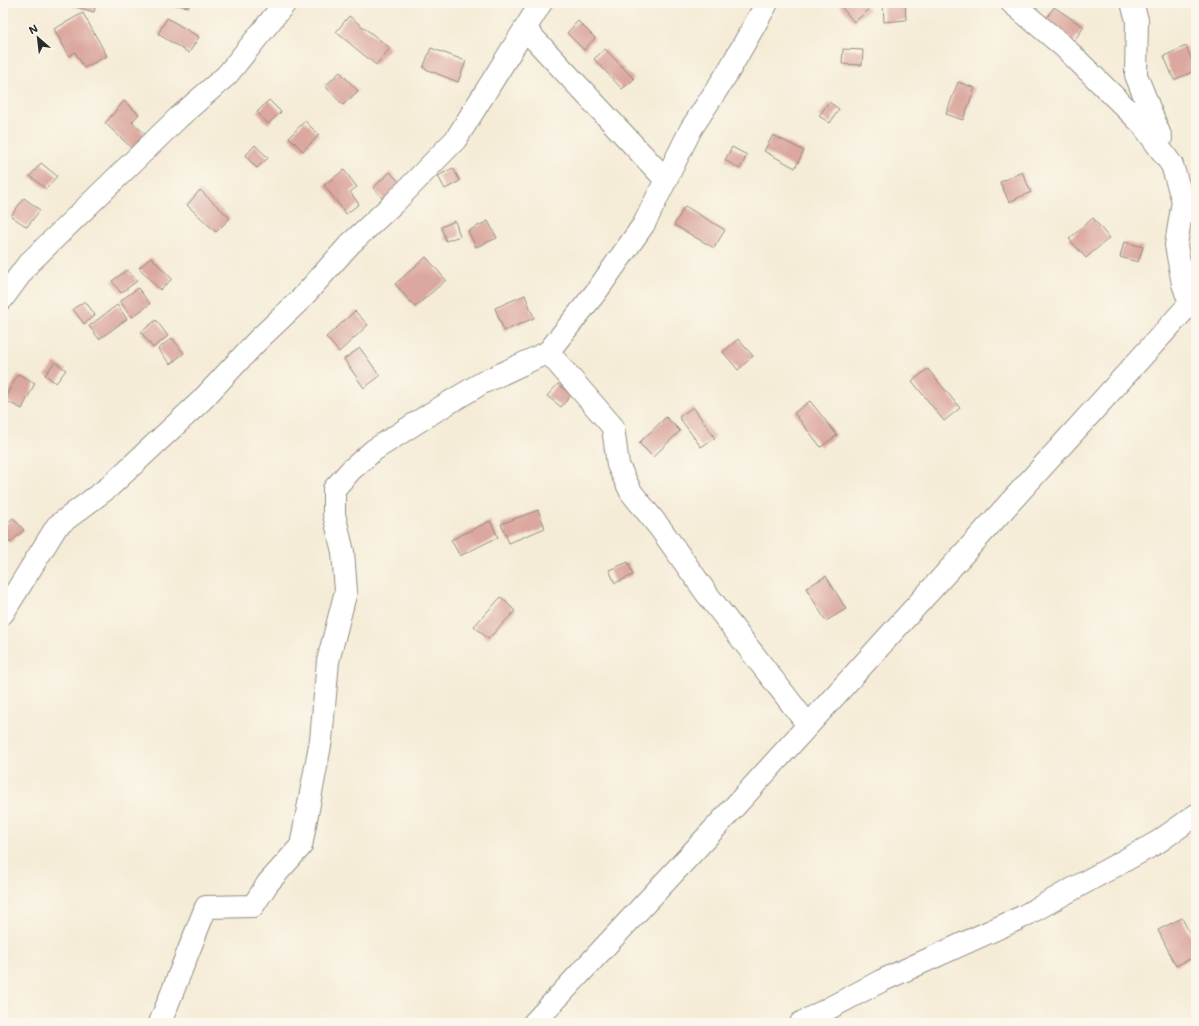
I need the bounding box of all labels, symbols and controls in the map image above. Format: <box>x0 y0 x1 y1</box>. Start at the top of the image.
north arrow <box>18 18 58 58</box>
text: N <box>26 20 40 37</box>

